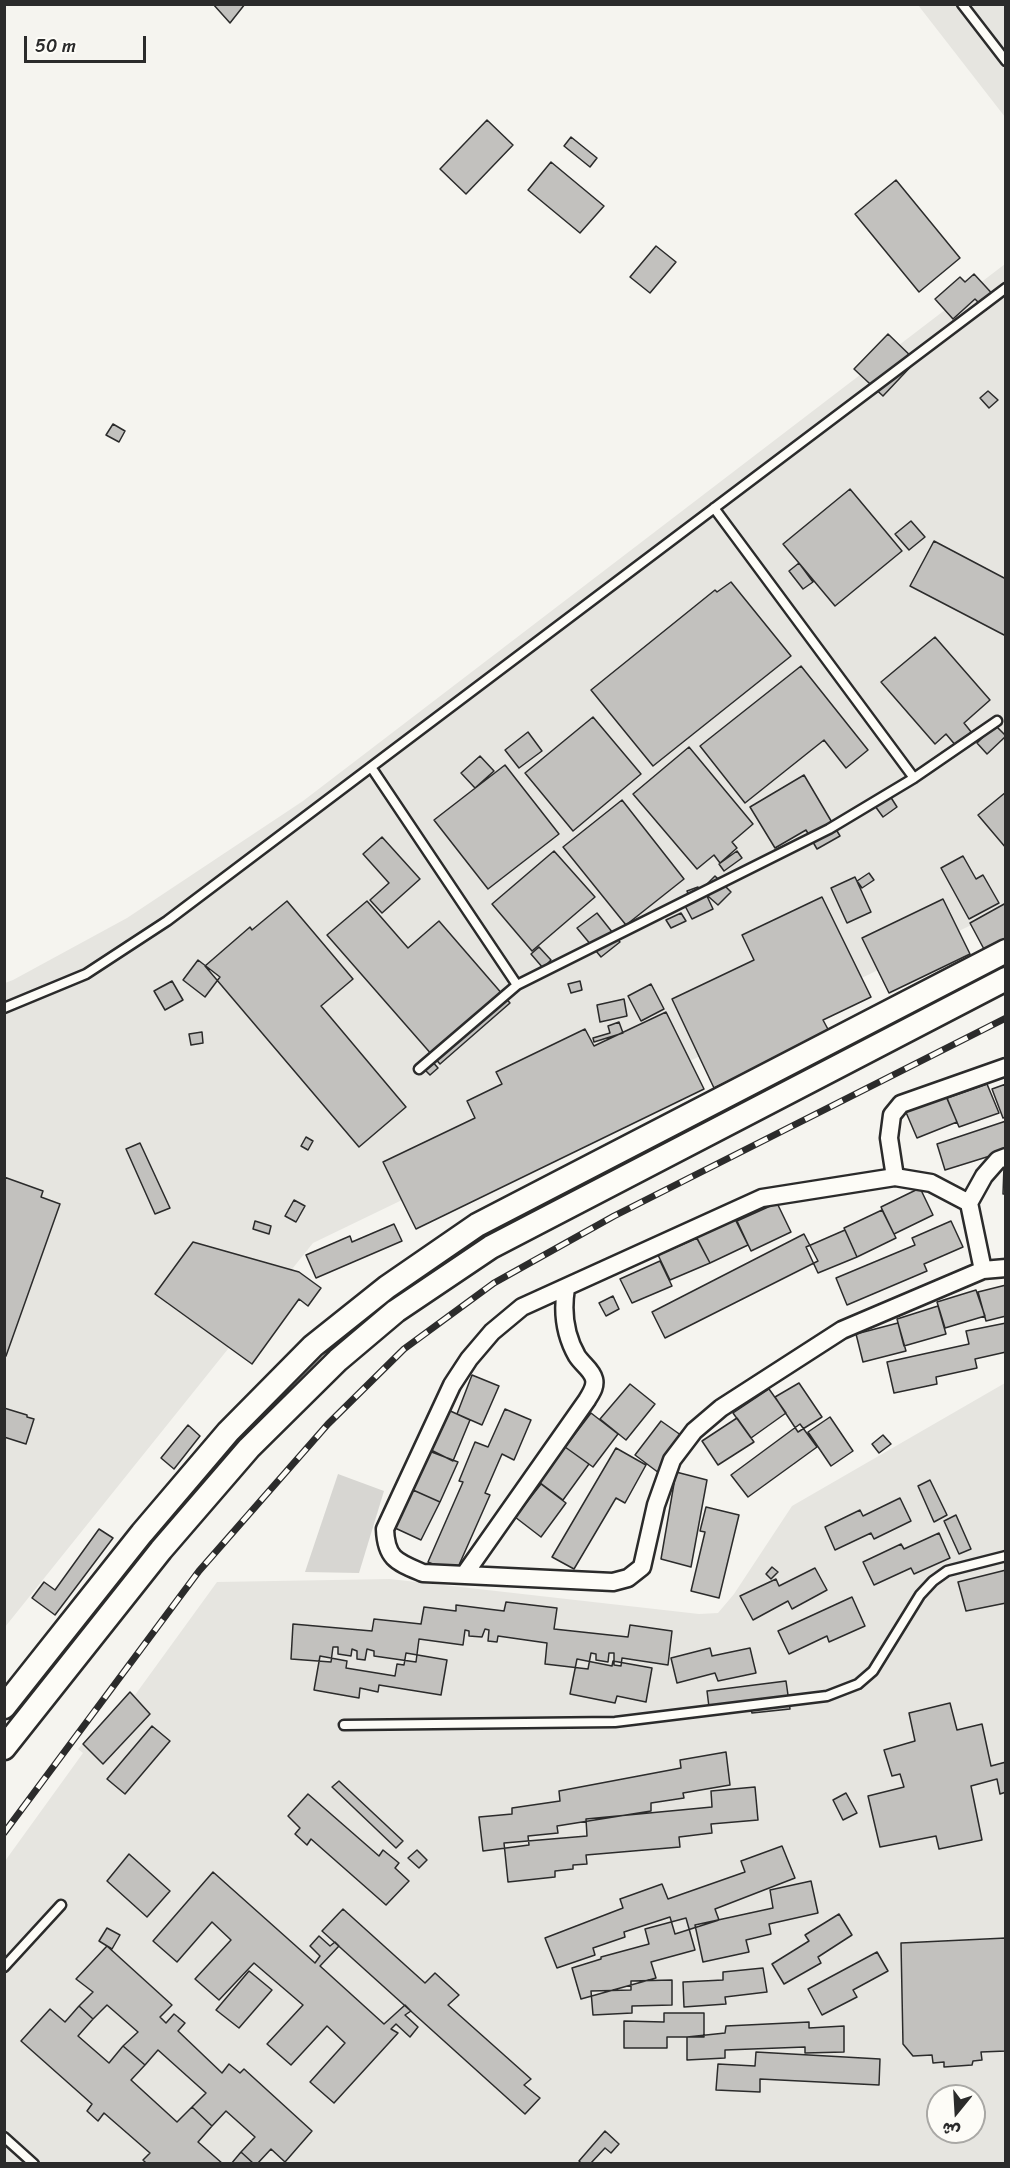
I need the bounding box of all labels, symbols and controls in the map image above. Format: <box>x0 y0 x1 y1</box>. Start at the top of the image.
scale bar <box>27 24 148 62</box>
text: 50 m <box>35 30 76 62</box>
north arrow <box>926 2084 986 2144</box>
text: ش <box>938 2113 964 2146</box>

